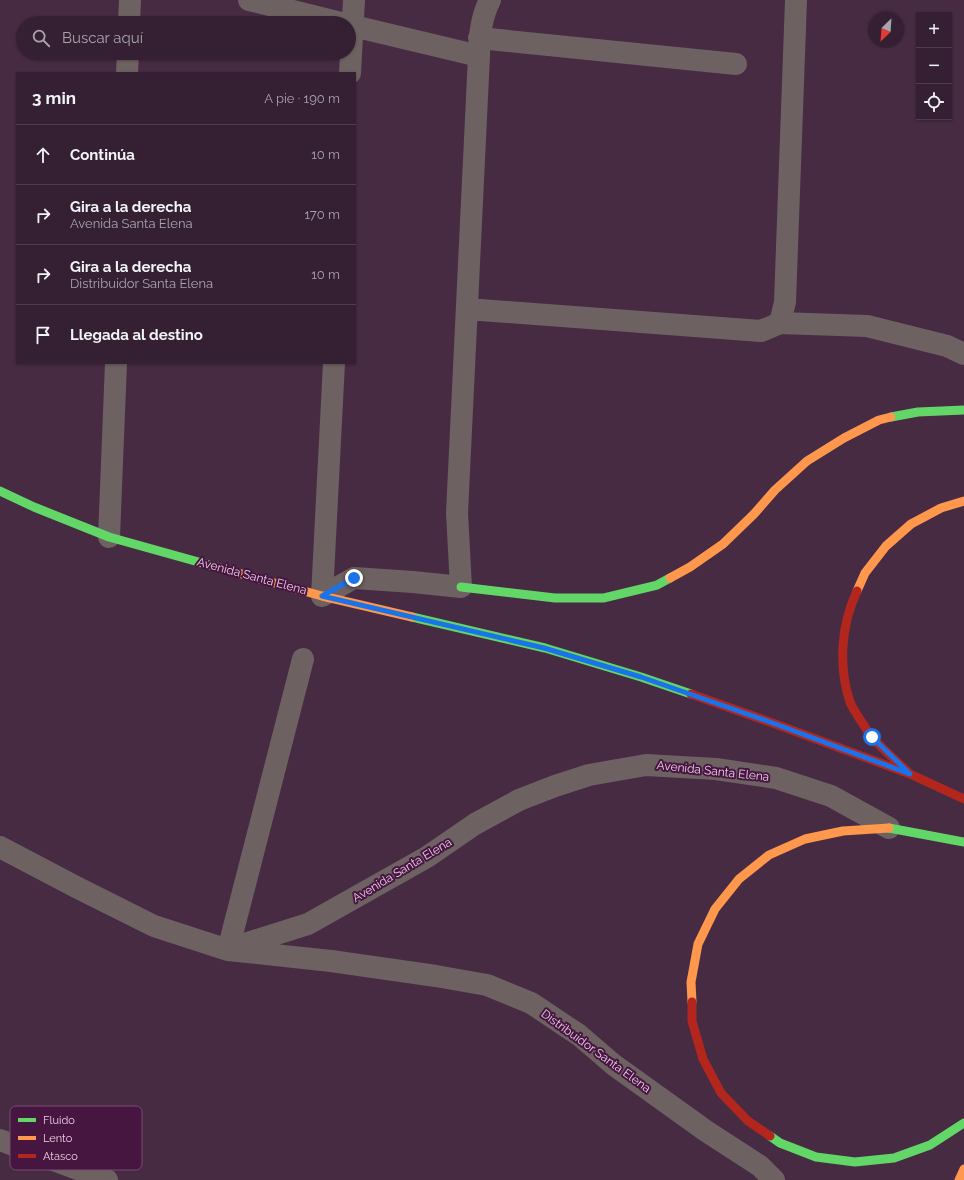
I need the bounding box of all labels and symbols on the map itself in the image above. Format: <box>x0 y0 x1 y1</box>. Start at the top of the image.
north arrow <box>868 12 904 48</box>
street label: Avenida Santa Elena <box>196 555 308 597</box>
route end <box>345 569 363 587</box>
route start <box>863 728 881 746</box>
street label: Avenida Santa Elena <box>656 758 770 784</box>
street label: Avenida Santa Elena <box>350 835 454 905</box>
street label: Distribuidor Santa Elena <box>538 1007 654 1095</box>
legend <box>10 1106 142 1170</box>
text: Fluido <box>43 1114 75 1127</box>
text: Lento <box>43 1132 73 1145</box>
text: Atasco <box>43 1150 78 1163</box>

